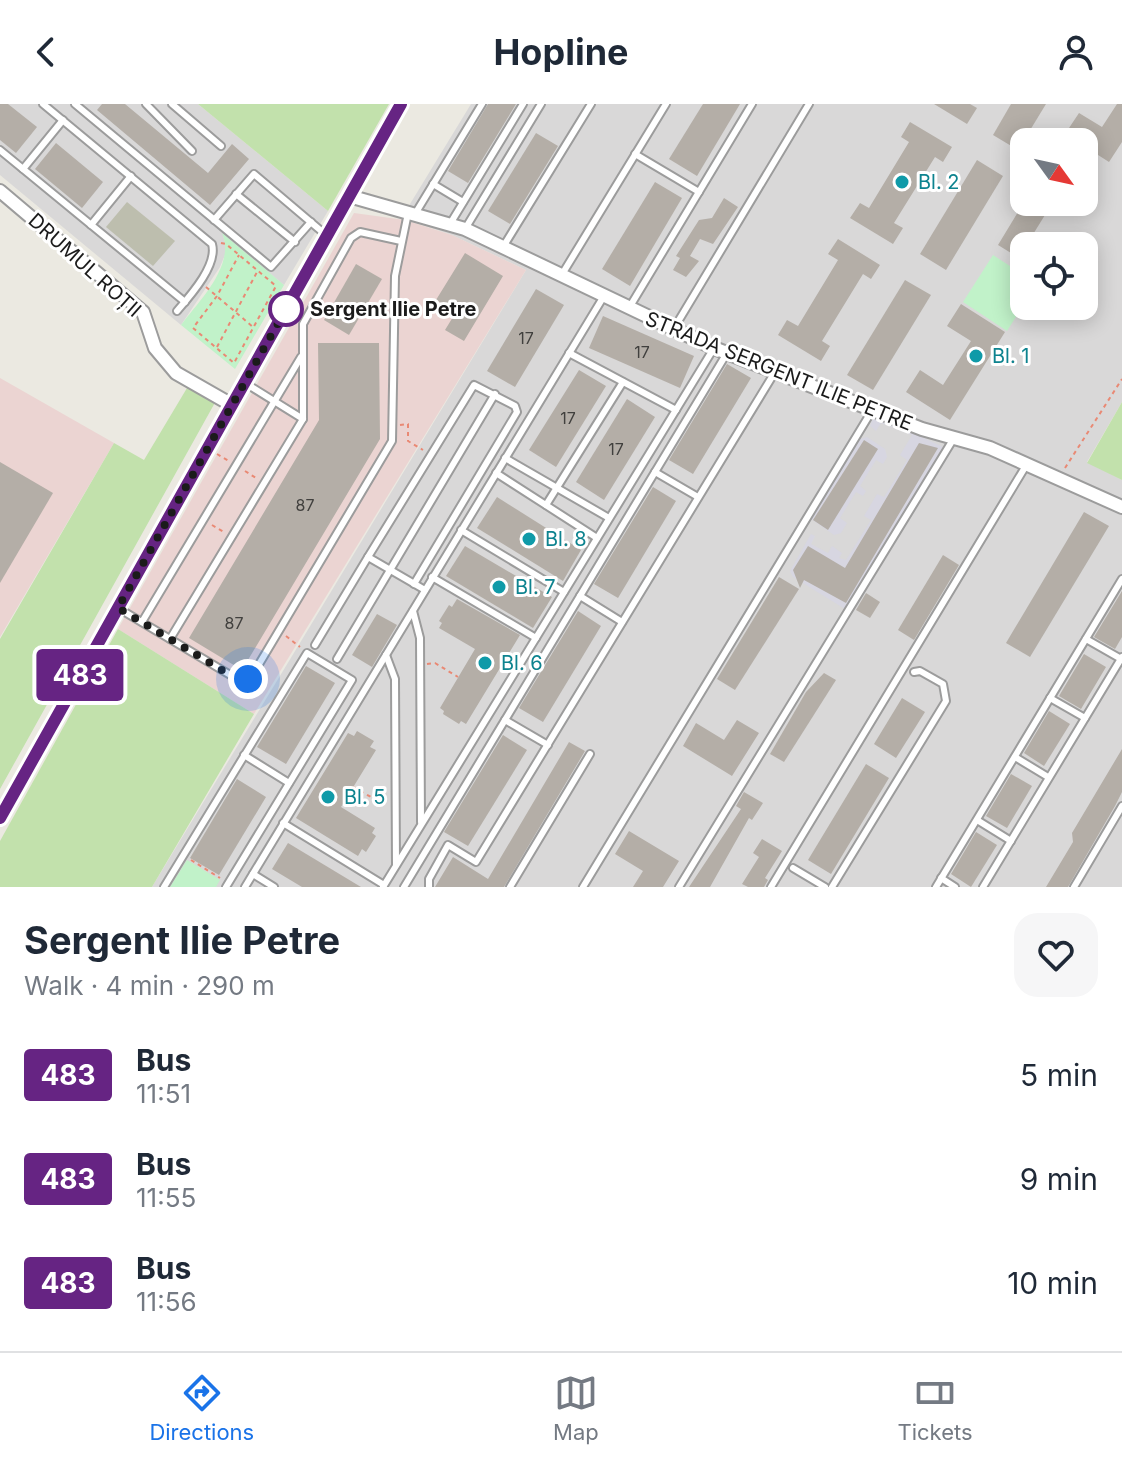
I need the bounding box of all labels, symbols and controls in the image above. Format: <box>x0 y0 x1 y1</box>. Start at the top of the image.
icon: back <box>24 30 68 74</box>
text: Hopline <box>493 30 629 74</box>
icon: person <box>1054 30 1098 74</box>
north arrow <box>1010 128 1098 216</box>
map controls <box>1010 128 1098 320</box>
place label: Bl. 2 <box>918 170 960 194</box>
marker: Bl. 2 <box>893 173 911 191</box>
street label: DRUMUL ROȚII <box>24 208 146 322</box>
button: locate <box>1010 232 1098 320</box>
marker: Sergent Ilie Petre <box>269 292 303 326</box>
place label: Sergent Ilie Petre <box>310 297 477 321</box>
street label: STRADA SERGENT ILIE PETRE <box>642 306 916 436</box>
house number: 17 <box>518 328 534 348</box>
house number: 17 <box>634 342 650 362</box>
place label: Bl. 1 <box>992 344 1029 368</box>
marker: Bl. 1 <box>967 347 985 365</box>
house number: 17 <box>560 408 576 428</box>
house number: 17 <box>608 439 624 459</box>
house number: 87 <box>296 495 314 515</box>
place label: Bl. 8 <box>545 527 587 551</box>
marker: Bl. 8 <box>520 530 538 548</box>
place label: Bl. 7 <box>515 575 556 599</box>
marker: Bl. 7 <box>490 578 508 596</box>
house number: 87 <box>225 613 243 633</box>
line badge: 483 <box>34 649 126 701</box>
place label: Bl. 6 <box>501 651 543 675</box>
marker: Bl. 6 <box>476 654 494 672</box>
text: 483 <box>52 658 108 692</box>
your location <box>228 659 268 699</box>
place label: Bl. 5 <box>344 785 385 809</box>
marker: Bl. 5 <box>319 788 337 806</box>
button: heart <box>1014 913 1098 997</box>
text: Sergent Ilie Petre <box>24 917 340 963</box>
text: Walk · 4 min · 290 m <box>24 970 275 1001</box>
text: Bus <box>136 1042 191 1078</box>
text: 5 min <box>1020 1057 1098 1093</box>
text: 483 <box>40 1058 96 1092</box>
text: 11:51 <box>136 1078 191 1109</box>
text: Bus <box>136 1146 191 1182</box>
text: 9 min <box>1020 1161 1098 1197</box>
text: 483 <box>40 1162 96 1196</box>
text: 11:55 <box>136 1182 196 1213</box>
text: Bus <box>136 1250 191 1286</box>
text: 10 min <box>1007 1265 1098 1301</box>
text: 483 <box>40 1266 96 1300</box>
text: 11:56 <box>136 1286 197 1317</box>
tab: Directions <box>149 1371 254 1445</box>
tab: Map <box>553 1371 599 1445</box>
tab: Tickets <box>898 1371 973 1445</box>

